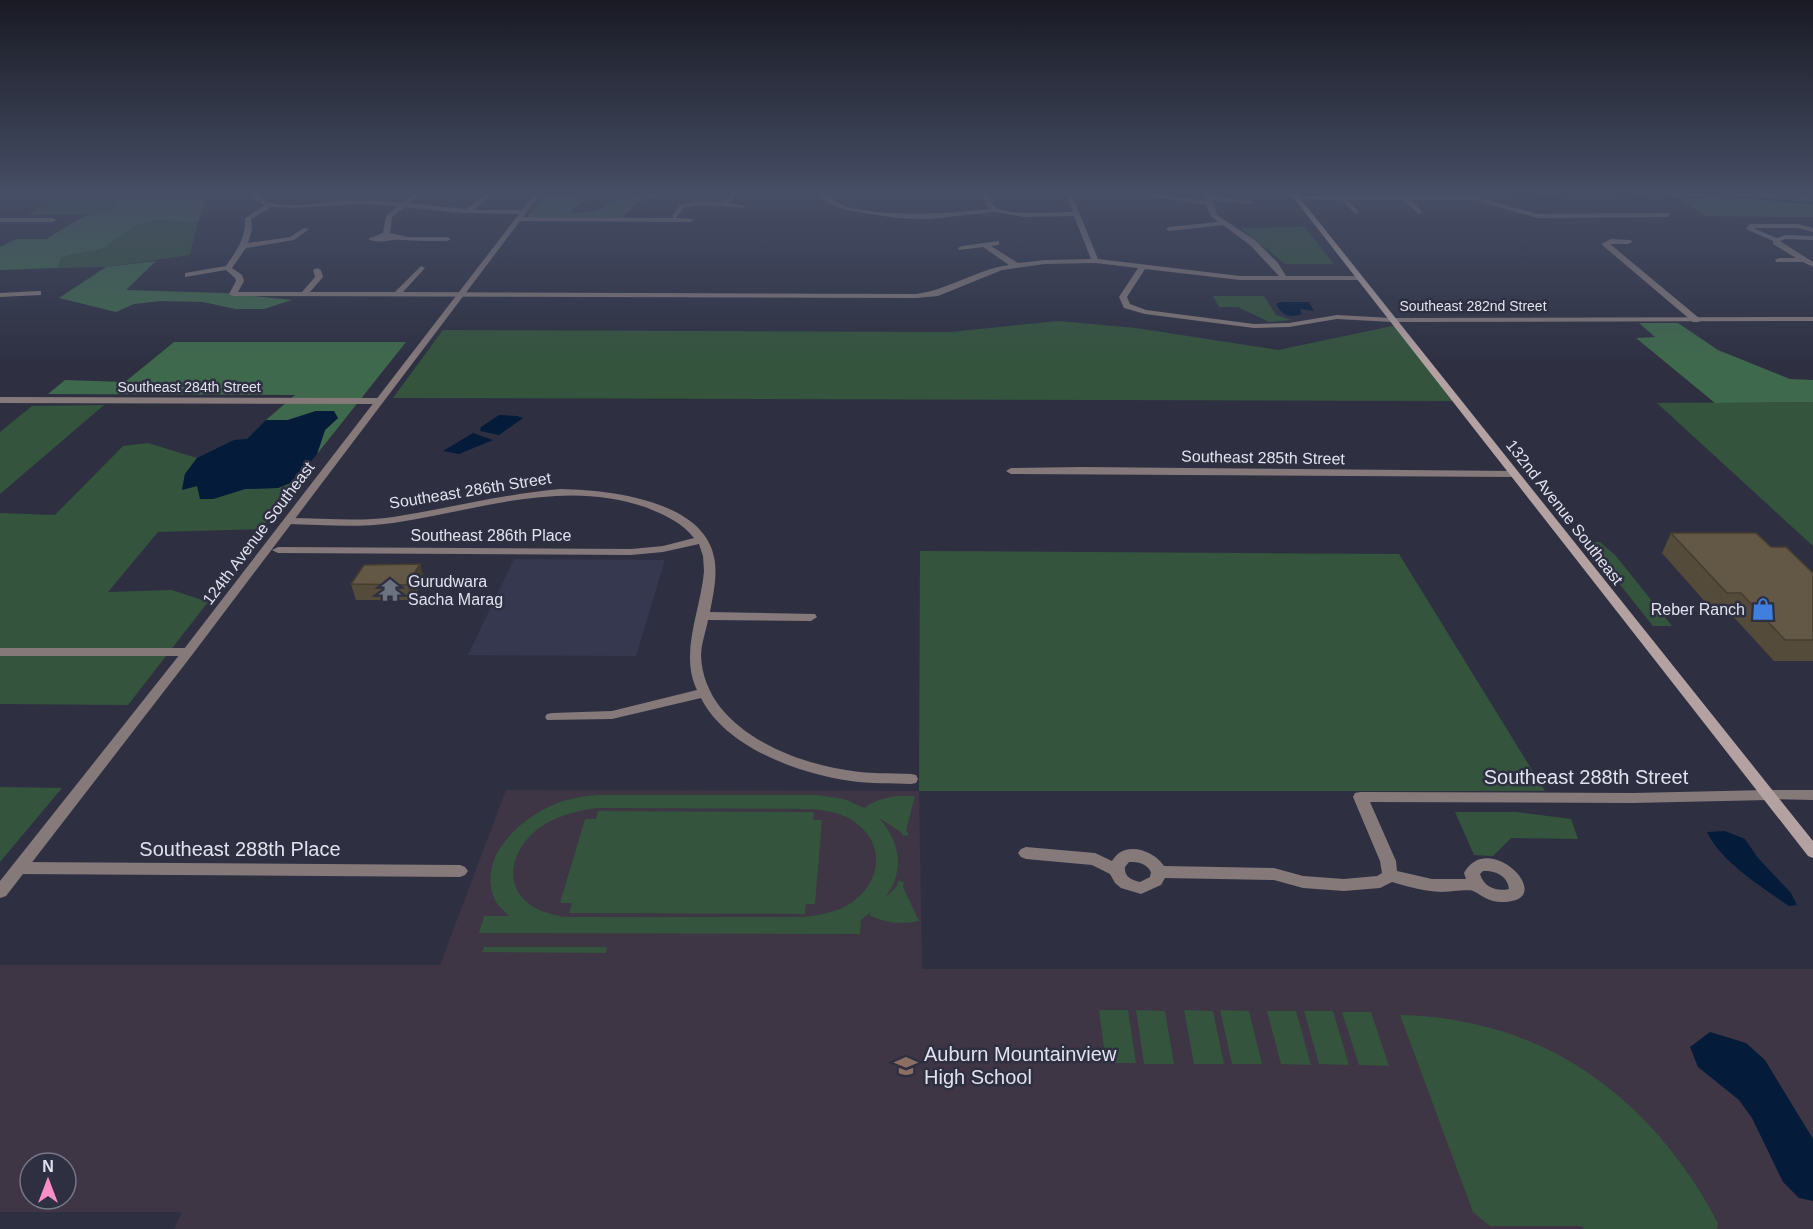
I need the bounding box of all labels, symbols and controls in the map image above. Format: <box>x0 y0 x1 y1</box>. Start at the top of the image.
street label: Southeast 282nd Street <box>1399 298 1547 314</box>
street label: Southeast 284th Street <box>117 379 261 395</box>
street label: 132nd Avenue Southeast <box>1503 437 1627 588</box>
street label: Southeast 285th Street <box>1181 448 1346 467</box>
street label: 124th Avenue Southeast <box>199 458 318 608</box>
street label: Southeast 286th Street <box>388 469 553 512</box>
street label: Southeast 286th Place <box>410 527 572 544</box>
place label: Gurudwara Sacha Marag <box>408 573 503 608</box>
temple icon: Gurudwara Sacha Marag <box>377 577 403 603</box>
shop icon: Reber Ranch <box>1750 596 1776 622</box>
place label: Reber Ranch <box>1651 601 1745 618</box>
street label: Southeast 288th Street <box>1484 766 1689 788</box>
street label: Southeast 288th Place <box>139 838 341 860</box>
place label: Auburn Mountainview High School <box>924 1043 1117 1088</box>
school or university icon: Auburn Mountainview High School <box>893 1053 919 1079</box>
north arrow <box>18 1151 78 1211</box>
text: N <box>42 1158 54 1175</box>

